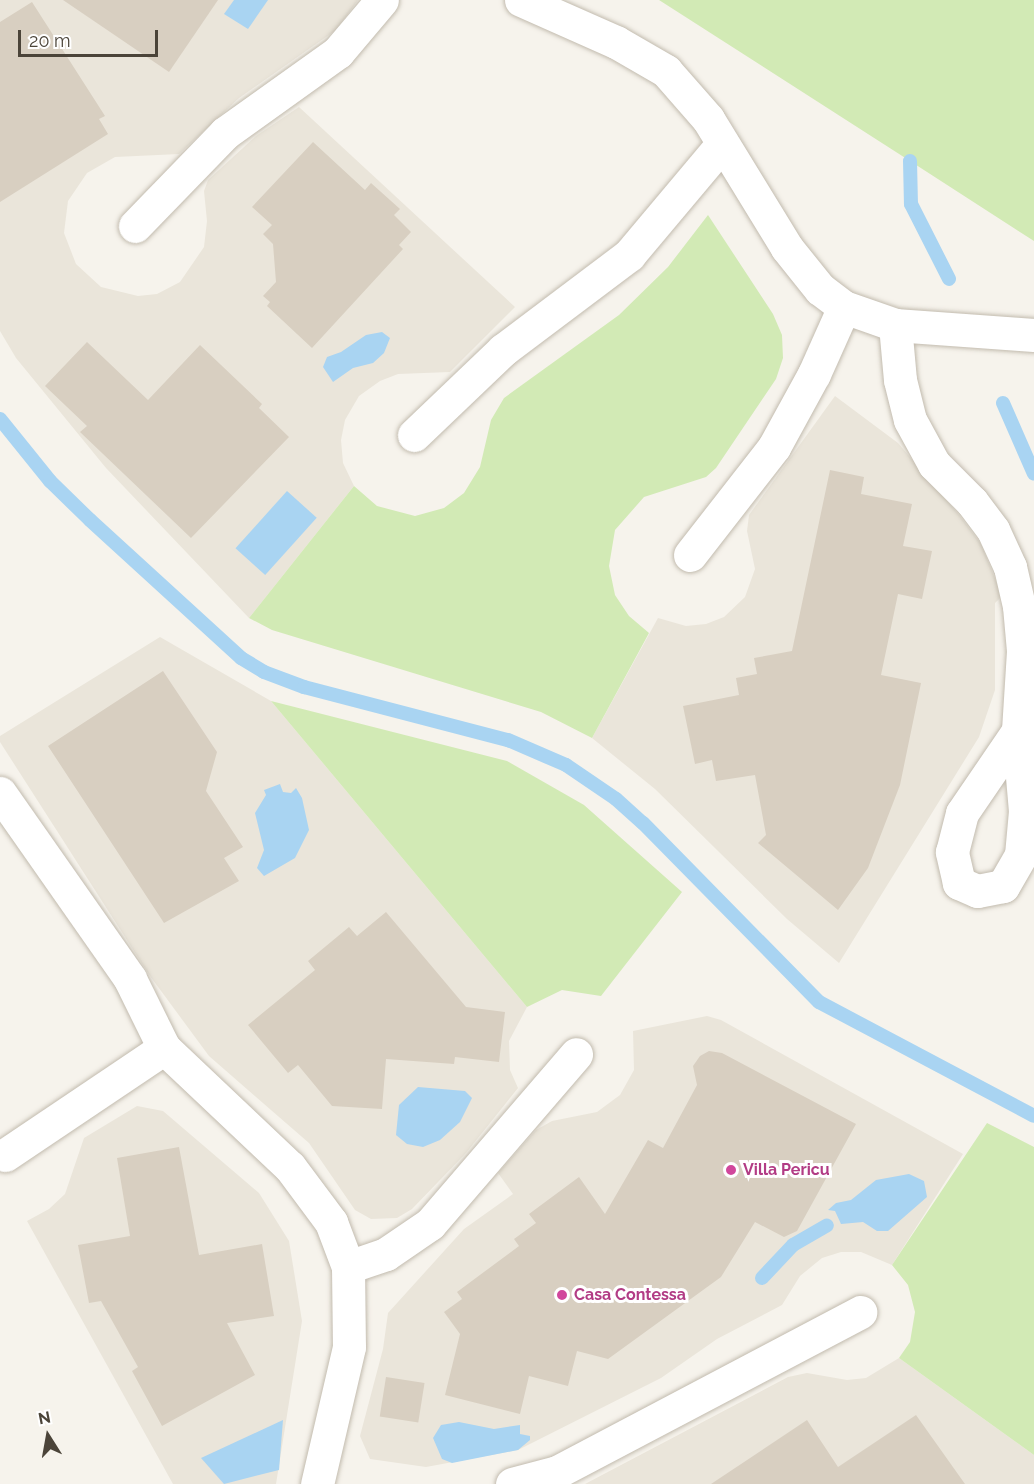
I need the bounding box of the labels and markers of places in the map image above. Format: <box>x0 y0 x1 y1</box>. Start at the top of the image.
place label: Villa Pericu <box>743 1160 830 1180</box>
marker: Villa Pericu <box>724 1163 738 1177</box>
place label: Casa Contessa <box>574 1285 686 1305</box>
marker: Casa Contessa <box>555 1288 569 1302</box>

